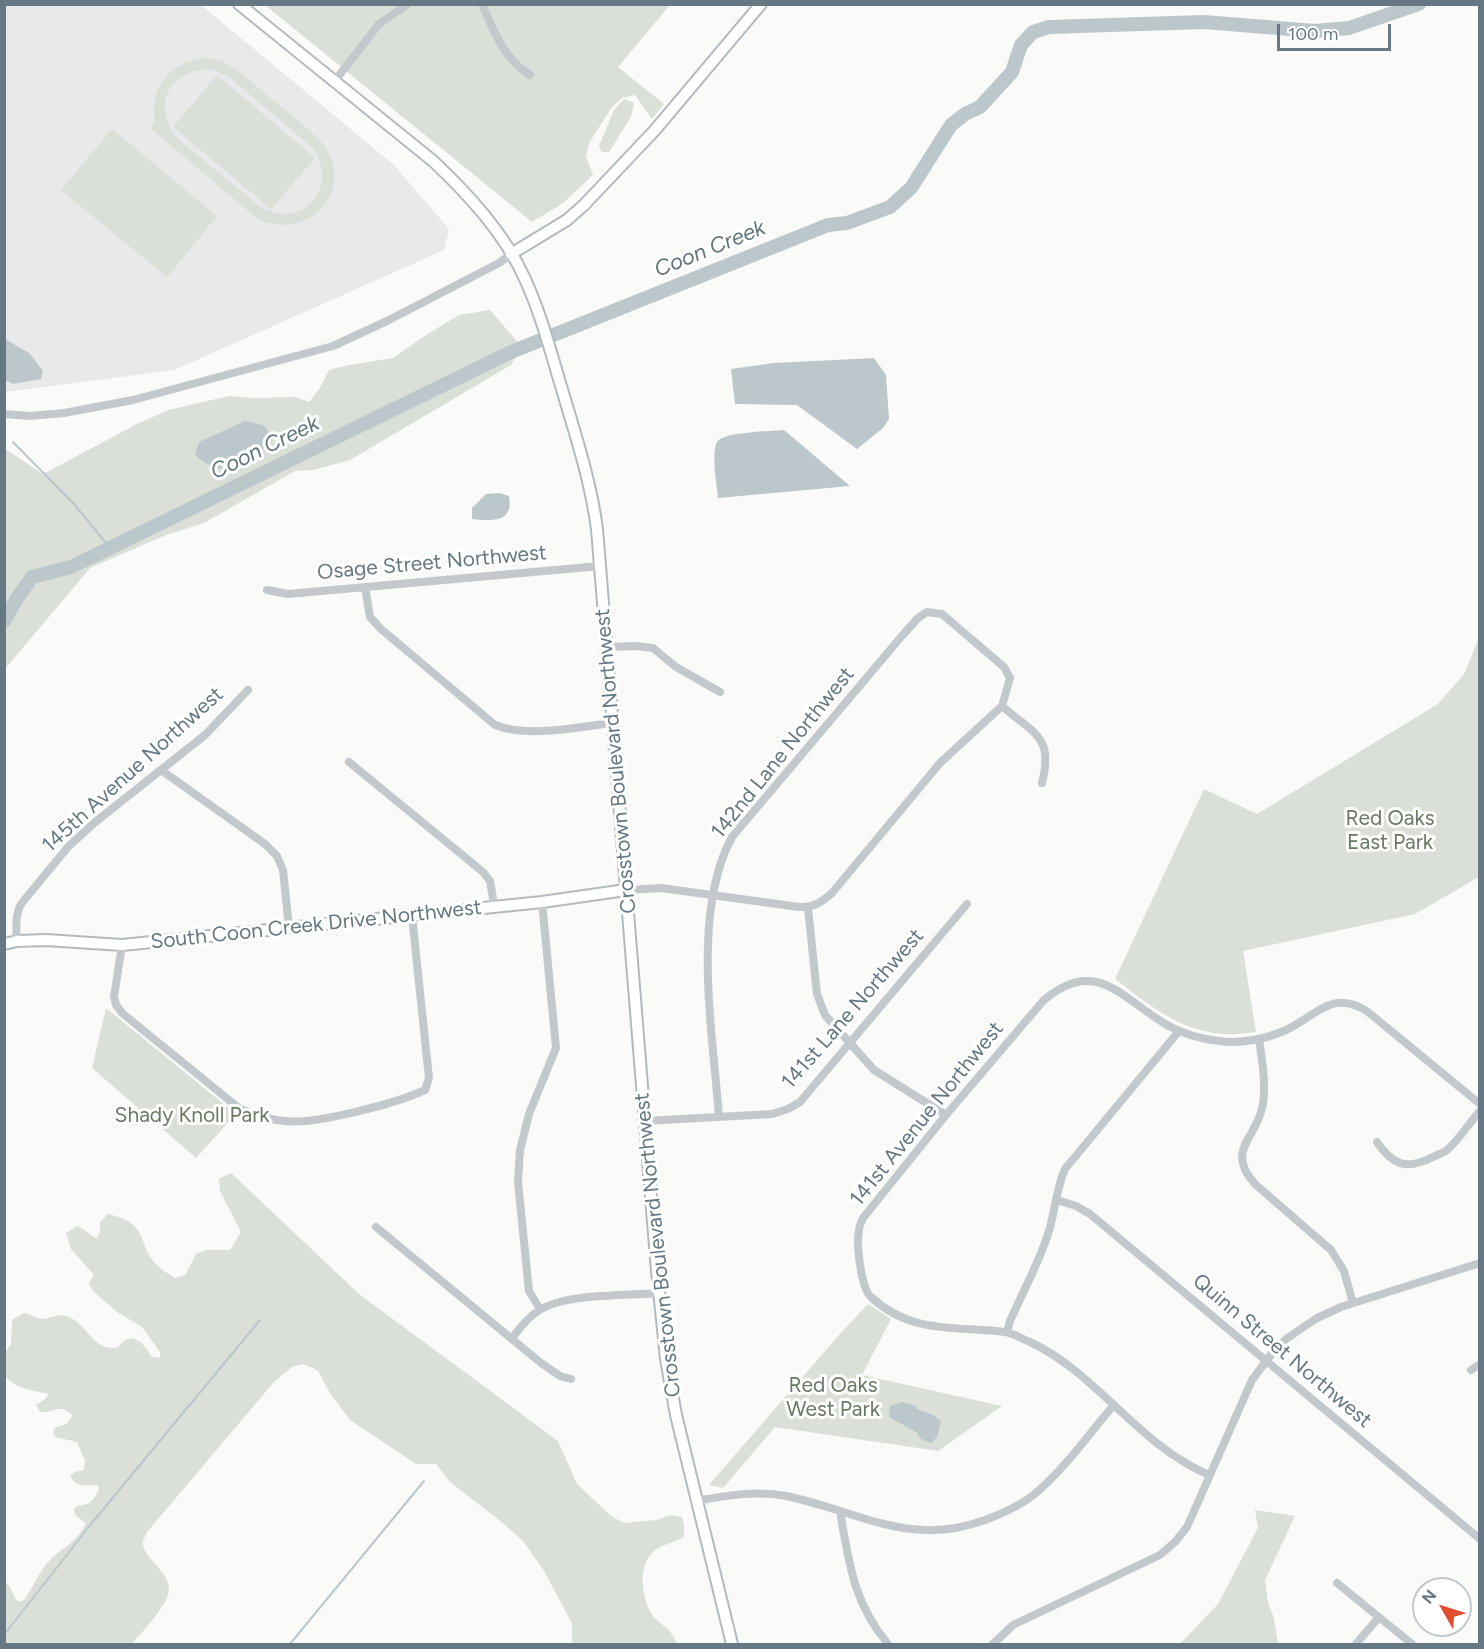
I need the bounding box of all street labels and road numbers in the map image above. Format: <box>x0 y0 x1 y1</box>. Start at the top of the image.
street label: Osage Street Northwest <box>316 540 548 586</box>
street label: Crosstown Boulevard Northwest <box>590 607 642 915</box>
street label: 142nd Lane Northwest <box>706 662 860 844</box>
street label: 145th Avenue Northwest <box>37 682 229 858</box>
street label: South Coon Creek Drive Northwest <box>149 895 483 955</box>
street label: 141st Lane Northwest <box>777 924 929 1094</box>
street label: 141st Avenue Northwest <box>845 1017 1009 1211</box>
street label: Crosstown Boulevard Northwest <box>629 1091 687 1399</box>
street label: Quinn Street Northwest <box>1187 1269 1377 1433</box>

